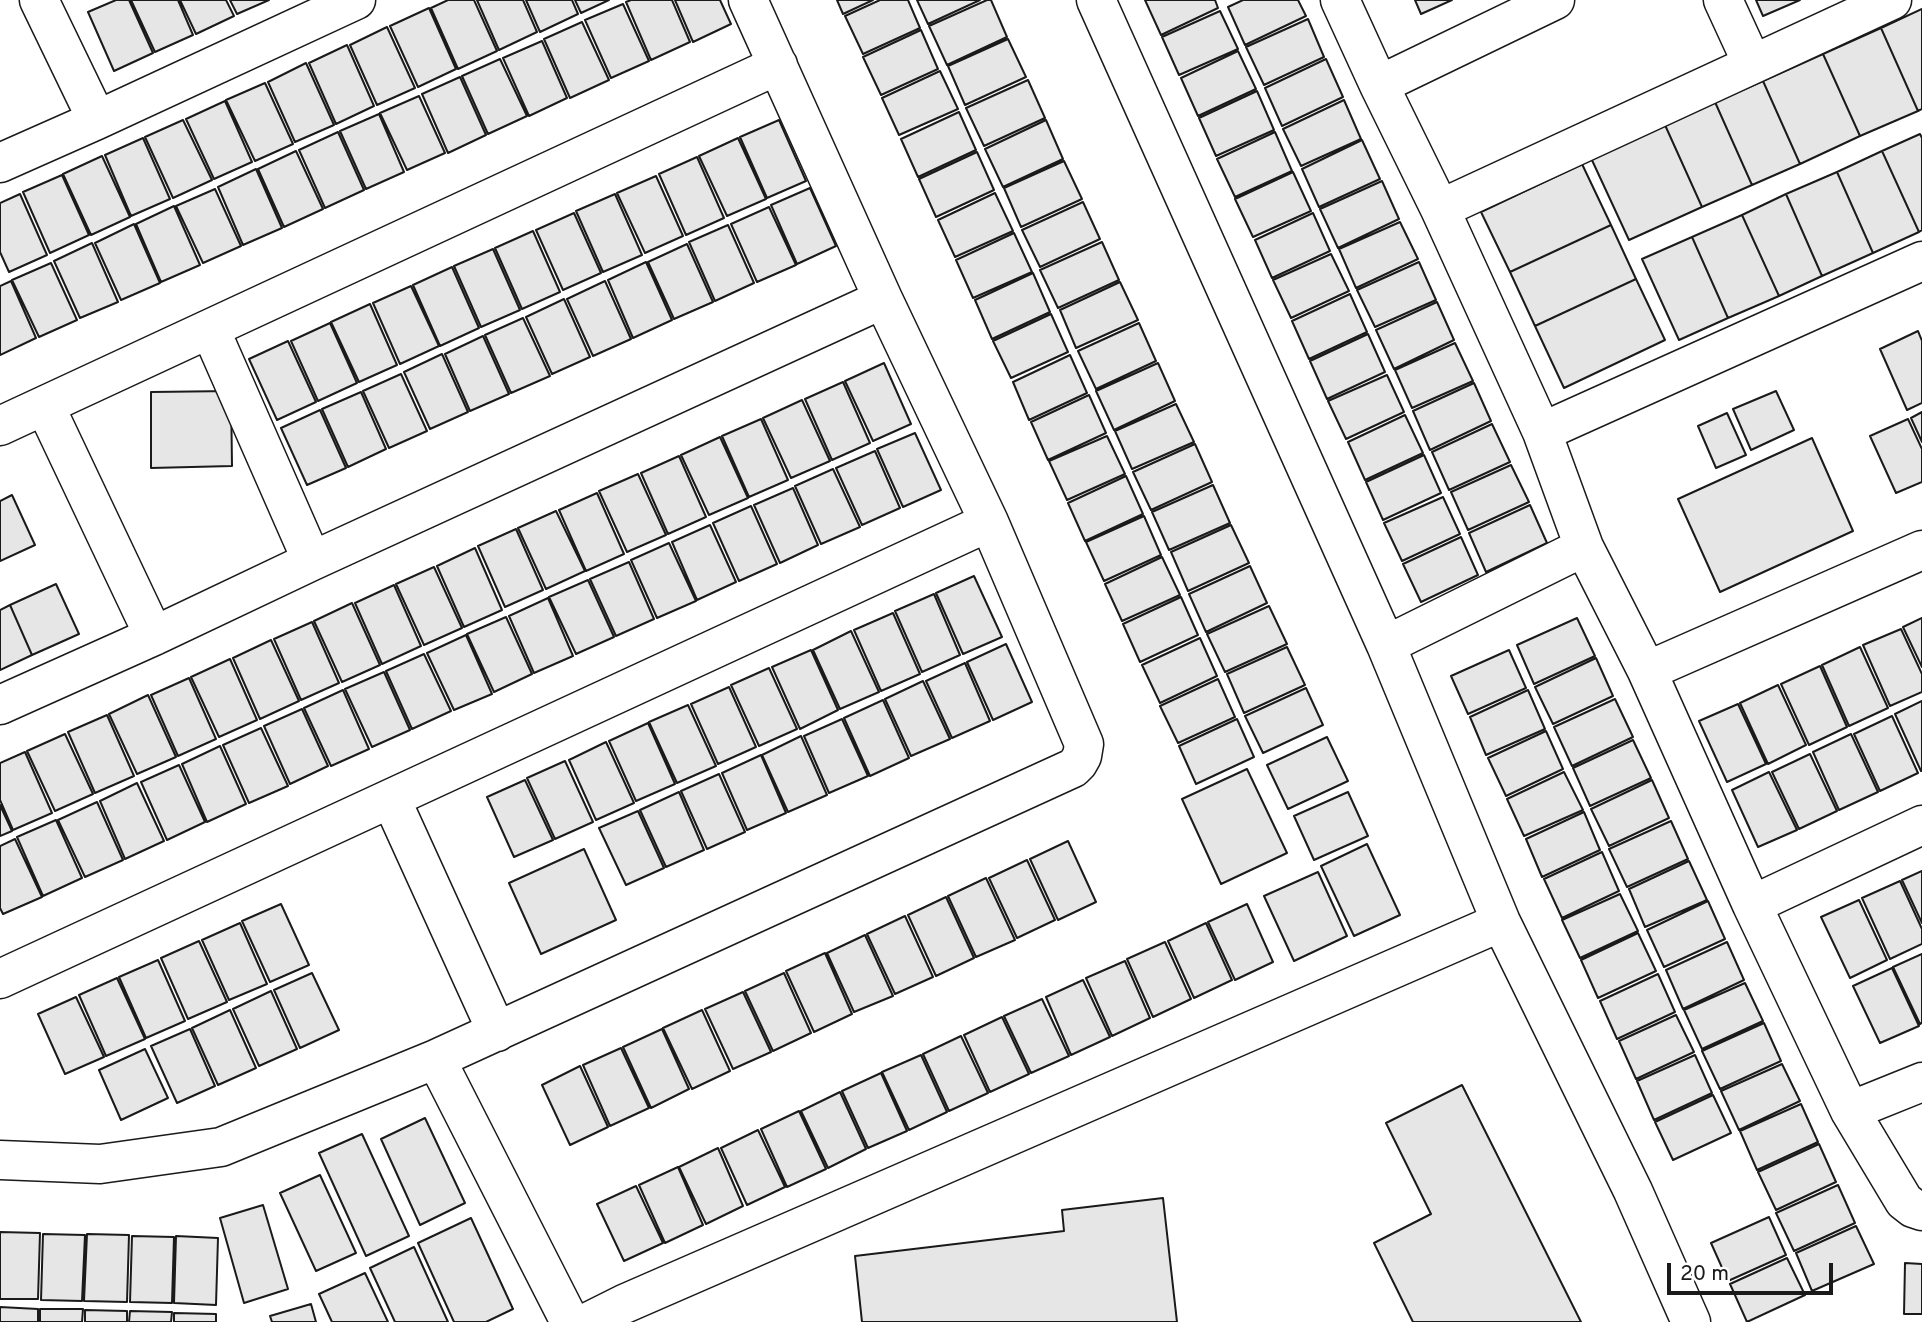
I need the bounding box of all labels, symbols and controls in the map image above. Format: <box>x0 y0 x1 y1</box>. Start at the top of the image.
scale bar <box>1670 1248 1836 1292</box>
text: 20 m <box>1680 1261 1729 1288</box>

